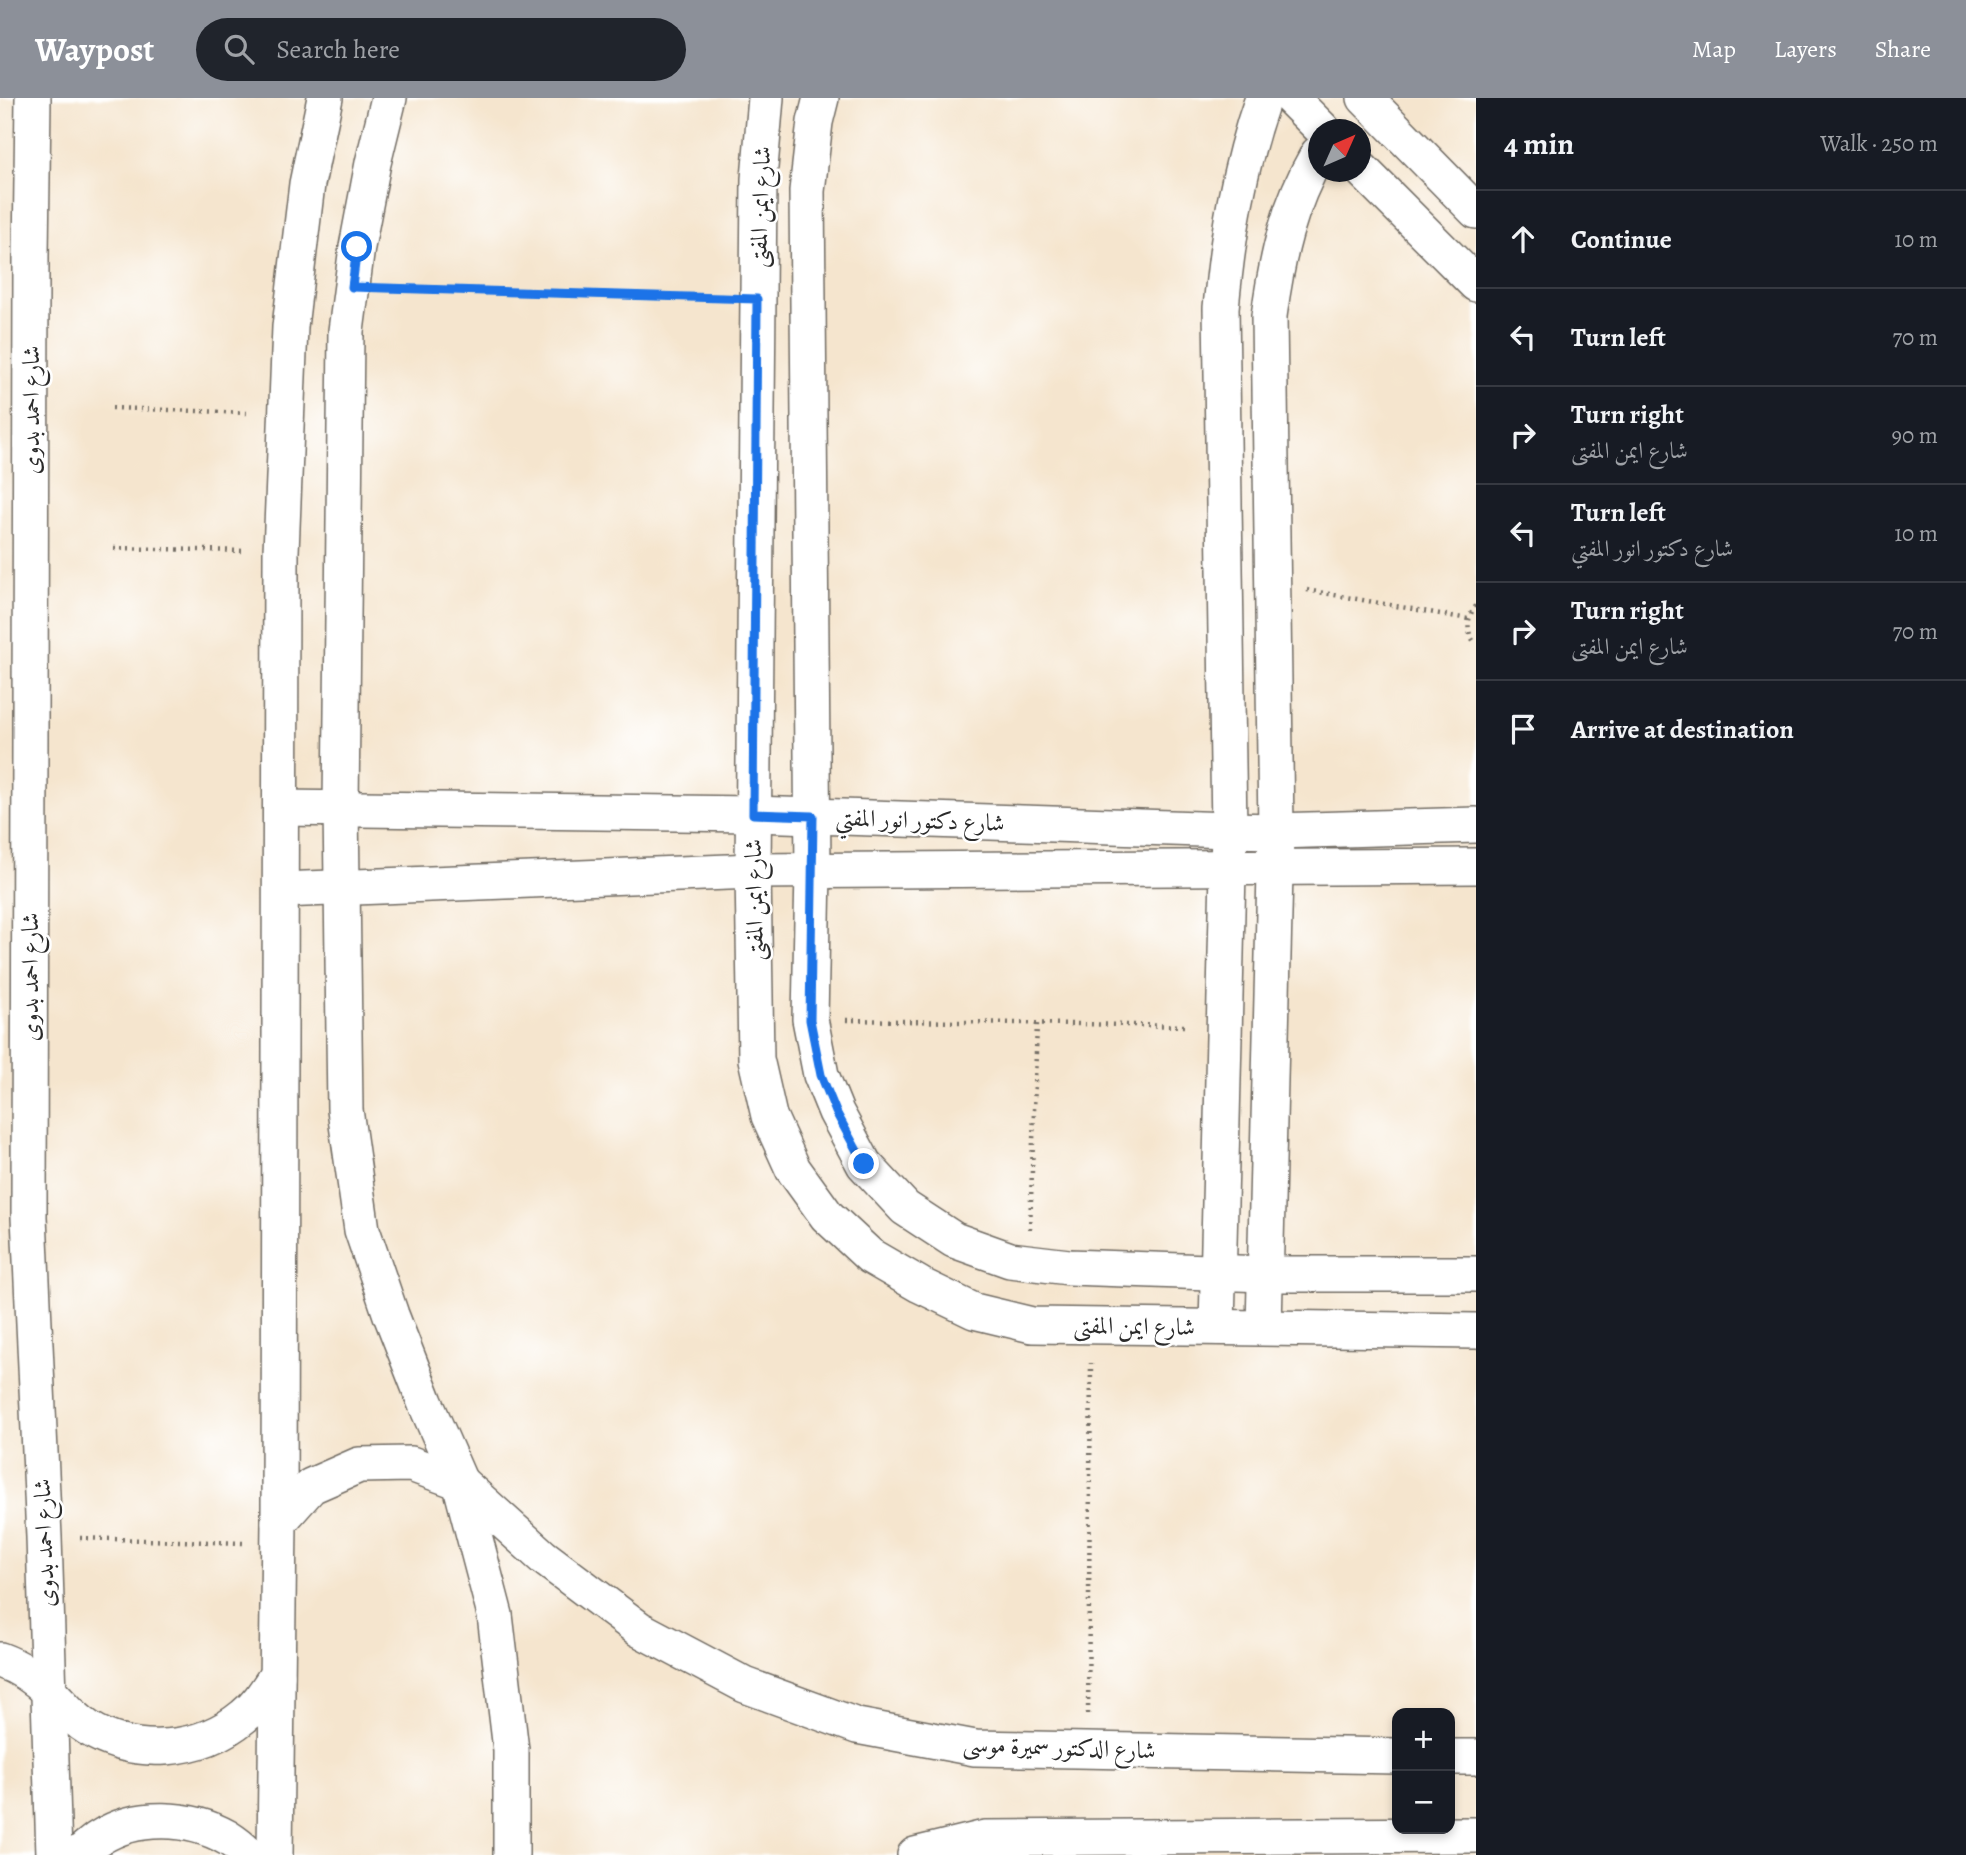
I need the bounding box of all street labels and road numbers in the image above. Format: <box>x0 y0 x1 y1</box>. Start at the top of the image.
street label: شارع ايمن المفتى <box>742 146 782 269</box>
street label: شارع احمد بدوى <box>15 346 51 474</box>
street label: شارع دكتور انور المفتي <box>835 801 1005 845</box>
street label: شارع ايمن المفتى <box>737 839 775 961</box>
street label: شارع احمد بدوى <box>14 913 50 1041</box>
street label: شارع ايمن المفتى <box>1073 1309 1195 1347</box>
street label: شارع احمد بدوى <box>26 1478 66 1608</box>
street label: شارع الدكتور سميرة موسى <box>962 1728 1156 1770</box>

